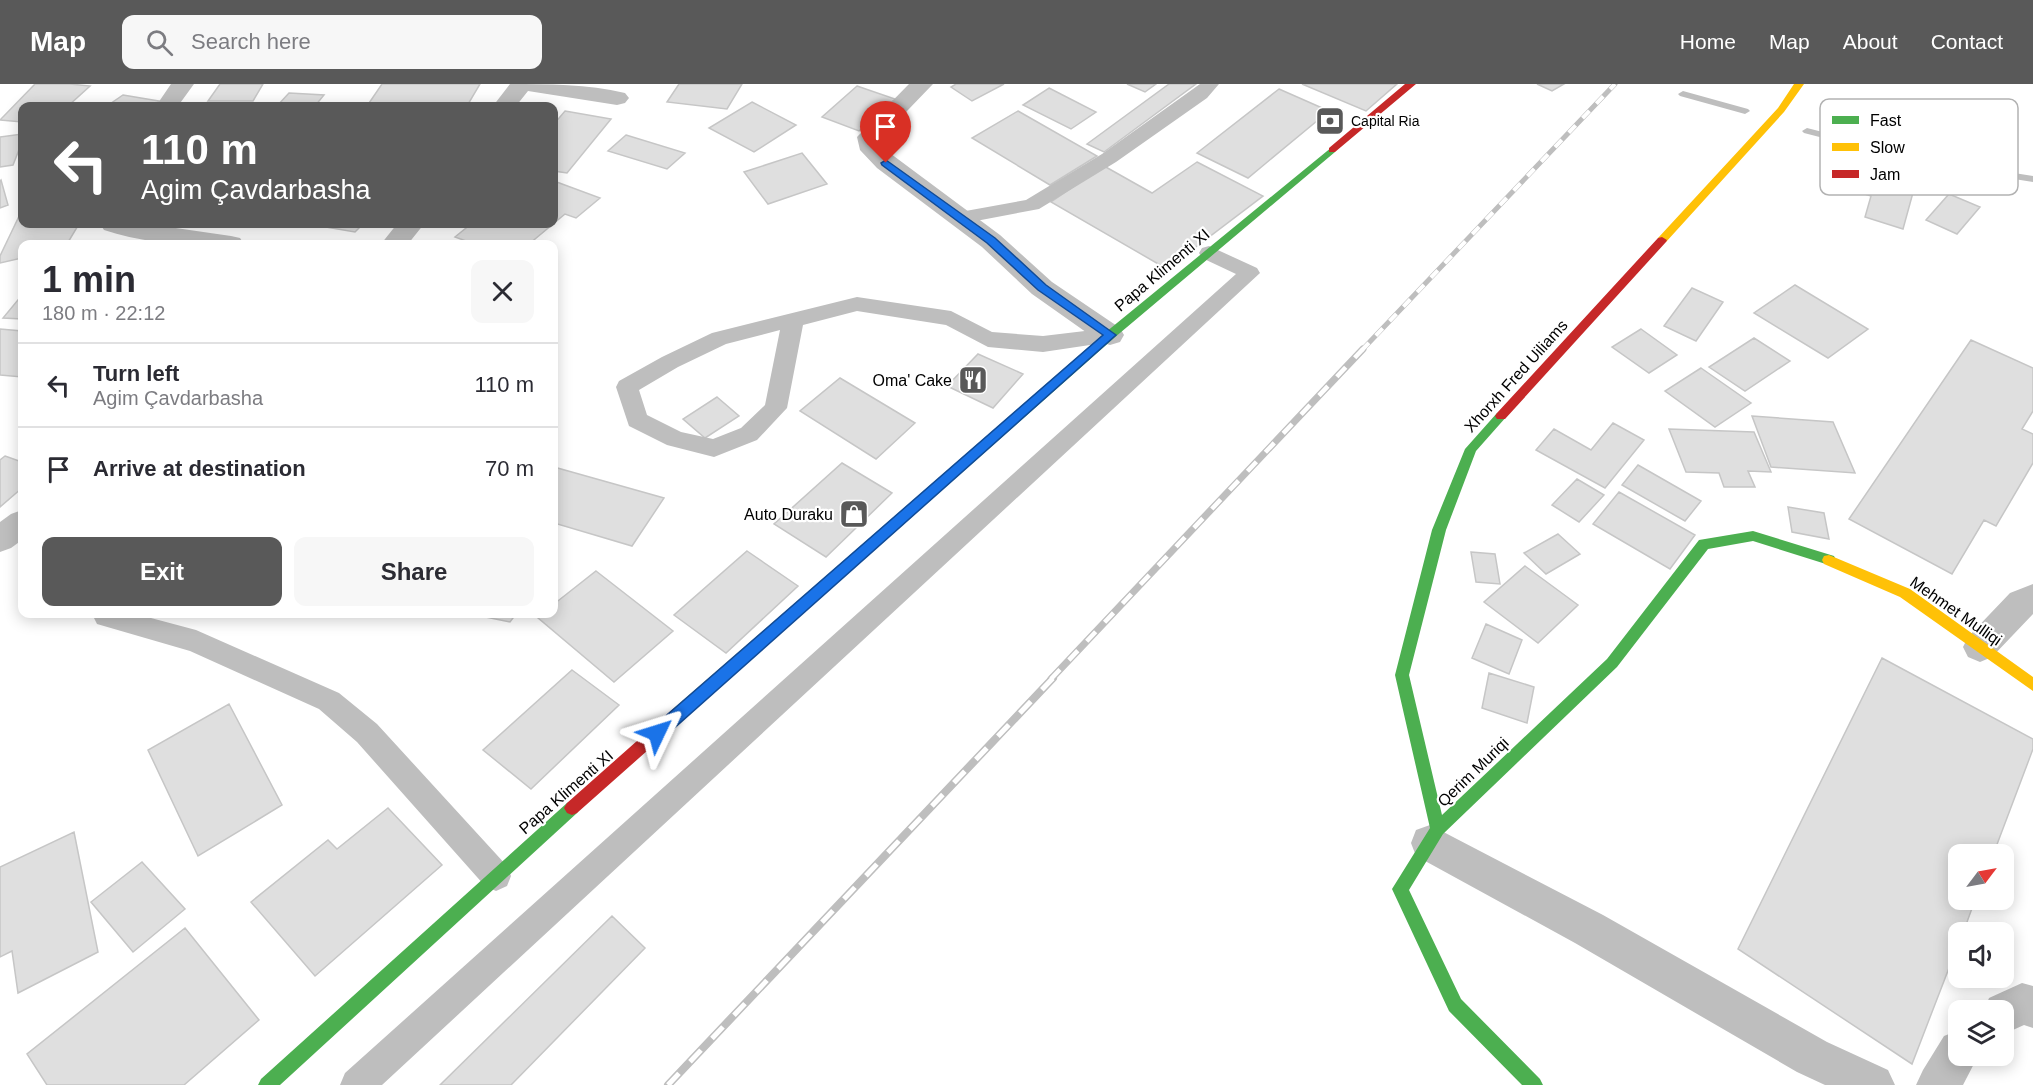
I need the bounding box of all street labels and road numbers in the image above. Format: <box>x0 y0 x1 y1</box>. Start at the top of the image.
street label: Papa Klimenti XI <box>1111 225 1213 315</box>
street label: Xhorxh Fred Uiliams <box>1461 316 1571 436</box>
street label: Mehmet Mulliqi <box>1907 573 2005 649</box>
street label: Qerim Muriqi <box>1434 734 1512 810</box>
street label: Papa Klimenti XI <box>516 747 616 837</box>

